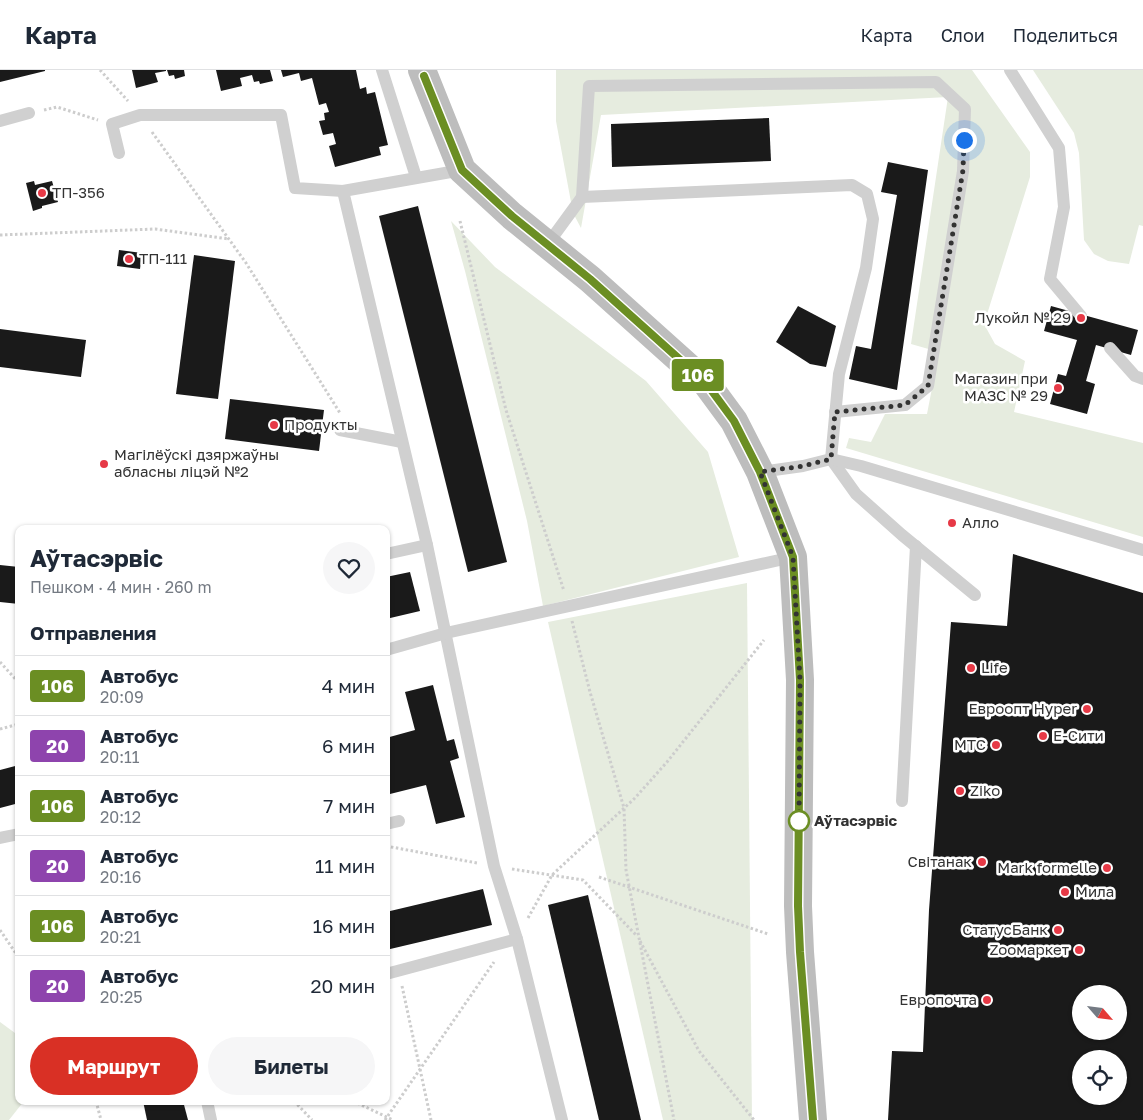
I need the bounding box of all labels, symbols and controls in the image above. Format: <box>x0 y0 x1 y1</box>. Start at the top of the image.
text: Карта <box>25 20 97 49</box>
text: Карта <box>861 24 913 46</box>
text: Слои <box>941 24 985 46</box>
text: Поделиться <box>1013 24 1118 46</box>
your location <box>952 128 977 153</box>
place label: ТП-356 <box>52 183 105 201</box>
marker: ТП-356 <box>36 187 48 199</box>
place label: ТП-111 <box>139 249 187 267</box>
marker: ТП-111 <box>123 253 135 265</box>
place label: Лукойл № 29 <box>975 308 1071 326</box>
marker: Лукойл № 29 <box>1075 312 1087 324</box>
line badge: 106 <box>669 359 727 391</box>
text: 106 <box>682 364 714 386</box>
place label: Магазин при МАЗС № 29 <box>954 369 1048 404</box>
marker: Магазин при МАЗС № 29 <box>1052 382 1064 394</box>
place label: Продукты <box>284 415 358 433</box>
marker: Продукты <box>268 419 280 431</box>
place label: Магілёўскі дзяржаўны абласны ліцэй №2 <box>114 445 279 480</box>
marker: Магілёўскі дзяржаўны абласны ліцэй №2 <box>98 458 110 470</box>
place label: Алло <box>962 513 999 531</box>
marker: Алло <box>946 517 958 529</box>
button: heart <box>323 542 375 594</box>
text: Аўтасэрвіс <box>30 543 163 572</box>
text: Пешком · 4 мин · 260 m <box>30 577 212 597</box>
text: Отправления <box>30 621 156 644</box>
place label: Life <box>981 658 1008 676</box>
marker: Life <box>965 662 977 674</box>
text: Автобус <box>100 664 178 687</box>
text: 4 мин <box>322 674 375 697</box>
text: 106 <box>41 675 74 697</box>
text: 20:09 <box>100 687 144 707</box>
place label: Евроопт Hyper <box>968 699 1077 717</box>
marker: Евроопт Hyper <box>1081 703 1093 715</box>
text: Автобус <box>100 724 178 747</box>
place label: Е-Сити <box>1053 726 1104 744</box>
marker: Е-Сити <box>1037 730 1049 742</box>
text: 6 мин <box>322 734 375 757</box>
text: 20 <box>46 735 69 757</box>
place label: МТС <box>954 735 986 753</box>
marker: МТС <box>990 739 1002 751</box>
text: 20:11 <box>100 747 140 767</box>
place label: Ziko <box>970 781 1000 799</box>
text: Автобус <box>100 784 178 807</box>
marker: Ziko <box>954 785 966 797</box>
text: 7 мин <box>323 794 375 817</box>
text: 106 <box>41 795 74 817</box>
text: 20:12 <box>100 807 141 827</box>
marker: Аўтасэрвіс <box>788 810 810 832</box>
place label: Аўтасэрвіс <box>814 811 898 829</box>
text: Автобус <box>100 844 178 867</box>
place label: Світанак <box>908 852 972 870</box>
text: 11 мин <box>315 854 375 877</box>
text: 20 <box>46 855 69 877</box>
marker: Світанак <box>976 856 988 868</box>
place label: Mark formelle <box>997 858 1097 876</box>
marker: Mark formelle <box>1101 862 1113 874</box>
text: 20:16 <box>100 867 141 887</box>
place label: Мила <box>1075 882 1114 900</box>
marker: Мила <box>1059 886 1071 898</box>
text: Автобус <box>100 904 178 927</box>
text: 16 мин <box>313 914 375 937</box>
text: 106 <box>41 915 74 937</box>
place label: СтатусБанк <box>962 920 1048 938</box>
marker: СтатусБанк <box>1052 924 1064 936</box>
text: 20:21 <box>100 927 141 947</box>
place label: Zooмаркет <box>990 940 1070 958</box>
marker: Zooмаркет <box>1073 944 1085 956</box>
text: Автобус <box>100 964 178 987</box>
text: 20 мин <box>311 974 375 997</box>
text: 20 <box>46 975 69 997</box>
north arrow <box>1072 985 1128 1040</box>
map controls <box>1072 985 1127 1105</box>
text: 20:25 <box>100 987 143 1007</box>
place label: Европочта <box>899 990 977 1008</box>
marker: Европочта <box>981 994 993 1006</box>
button: Маршрут <box>30 1037 198 1095</box>
button: Билеты <box>208 1037 375 1095</box>
button: locate <box>1072 1050 1127 1105</box>

